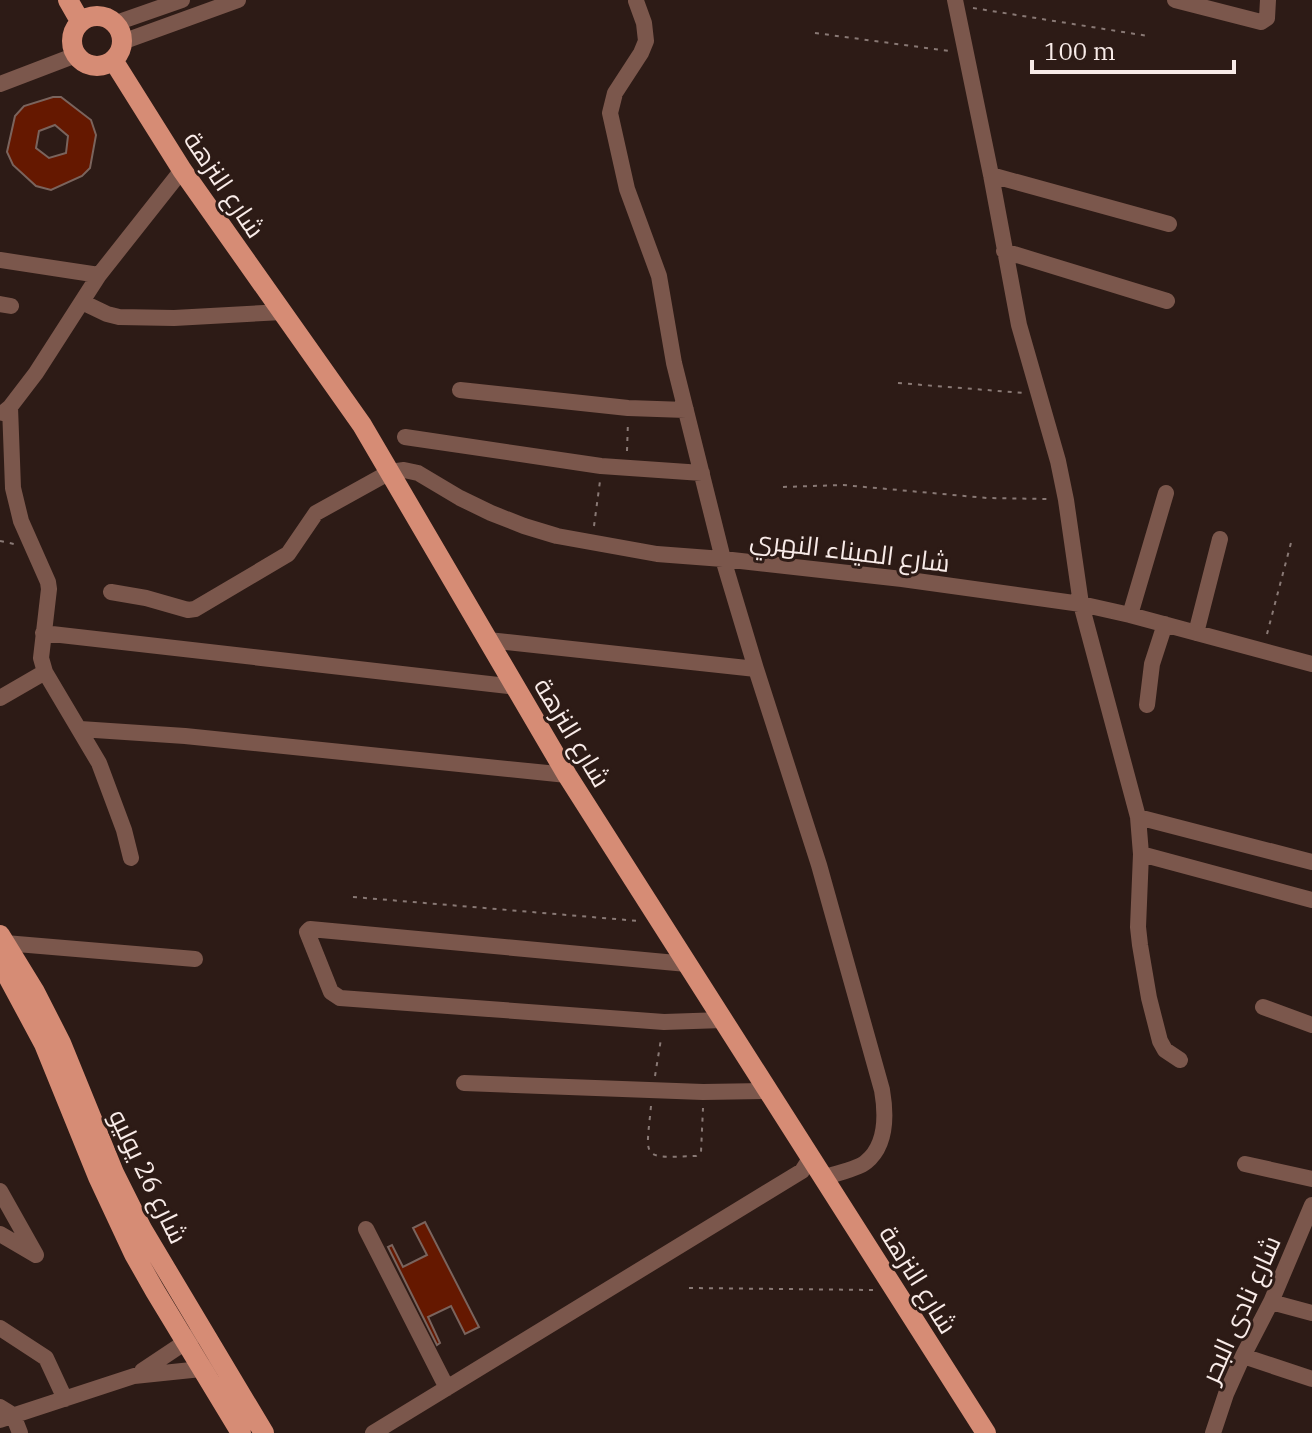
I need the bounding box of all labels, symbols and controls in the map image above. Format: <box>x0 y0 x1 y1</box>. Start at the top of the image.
scale bar <box>1032 24 1234 74</box>
text: 100 m <box>1044 35 1116 67</box>
street label: شارع النزهة <box>176 124 273 245</box>
street label: شارع الميناء النهري <box>748 521 952 583</box>
street label: شارع النزهة <box>526 671 619 793</box>
street label: شارع 26 يوليو <box>101 1103 196 1249</box>
street label: شارع النزهة <box>871 1218 966 1340</box>
street label: شارع نادى البحر <box>1191 1230 1289 1390</box>

